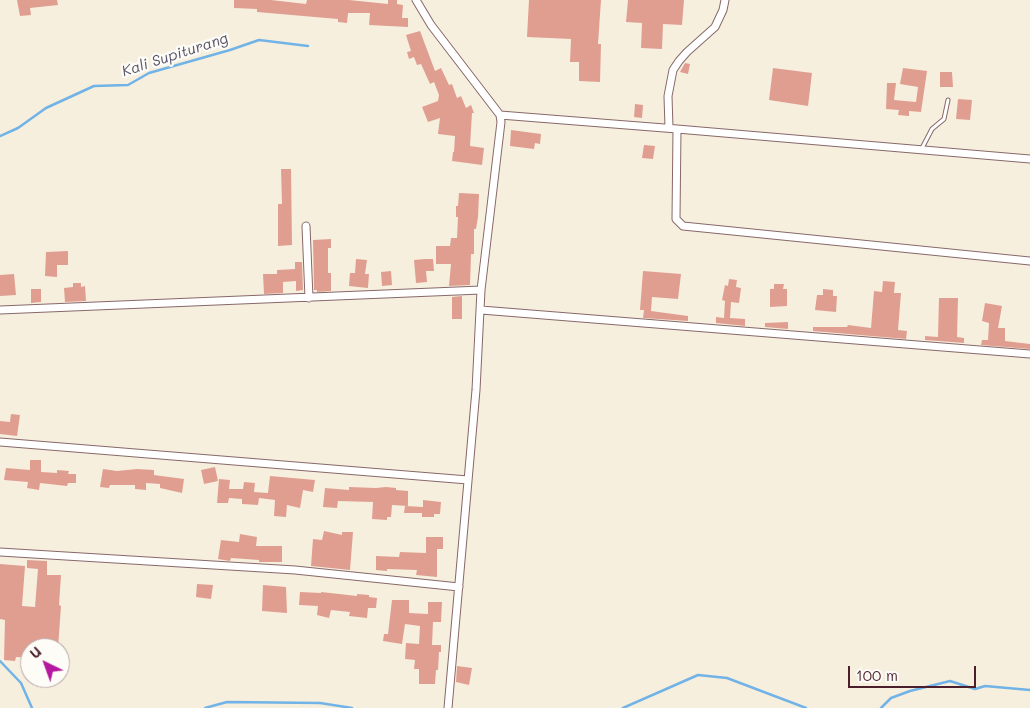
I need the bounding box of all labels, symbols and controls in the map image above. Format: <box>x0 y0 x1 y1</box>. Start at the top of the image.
water label: Kali Supiturang <box>120 29 230 81</box>
north arrow <box>20 638 70 688</box>
text: U <box>25 642 45 663</box>
scale bar <box>850 656 978 688</box>
text: 100 m <box>856 665 898 685</box>

